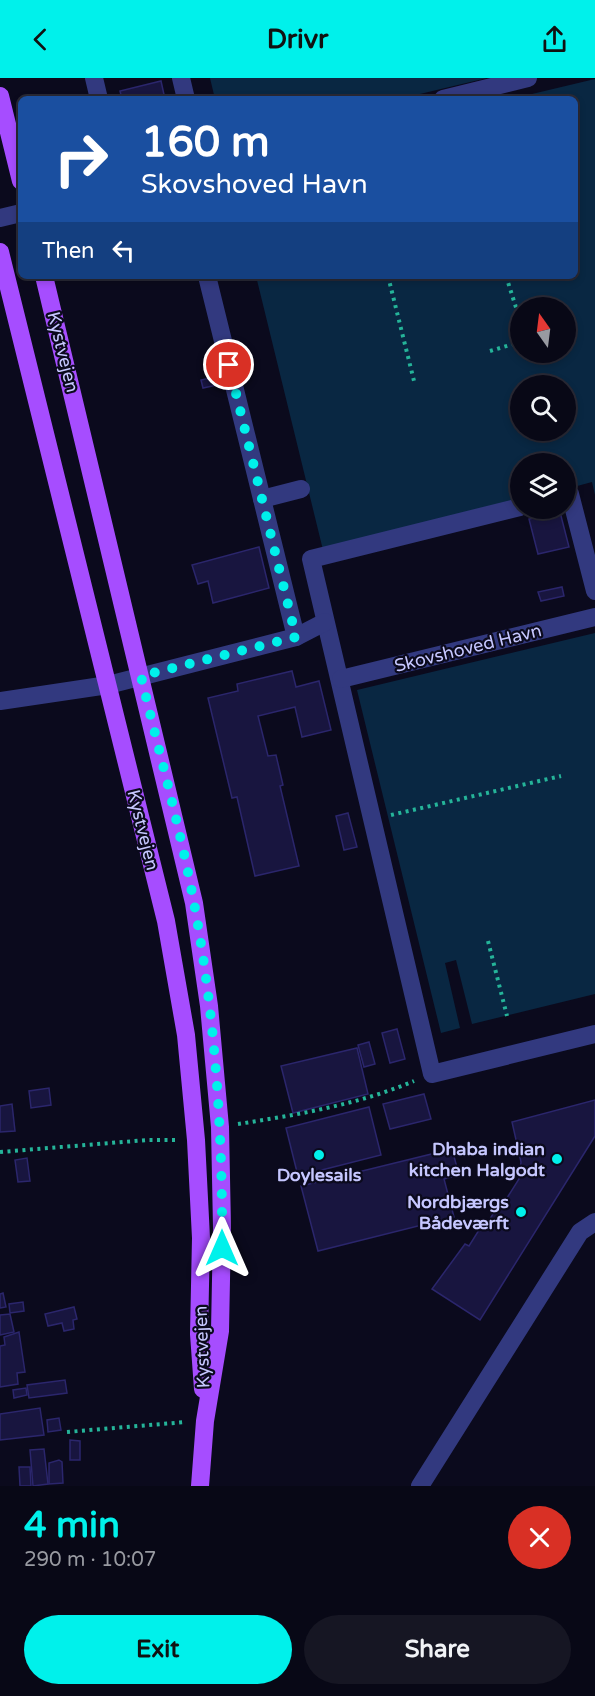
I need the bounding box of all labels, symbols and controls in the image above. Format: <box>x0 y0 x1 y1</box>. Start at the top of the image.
icon: back <box>24 23 57 56</box>
text: Drivr <box>267 23 328 56</box>
icon: share <box>538 23 571 56</box>
text: 160 m <box>141 117 270 168</box>
icon: right <box>42 120 120 198</box>
text: Skovshoved Havn <box>141 168 368 201</box>
icon: left <box>107 234 140 267</box>
text: Then <box>42 238 95 264</box>
north arrow <box>510 297 576 363</box>
map controls <box>510 297 576 519</box>
street label: Kystvejen <box>42 309 84 395</box>
pin <box>203 339 254 390</box>
icon: arrive <box>212 348 245 381</box>
button: search <box>510 375 576 441</box>
button: layers <box>510 453 576 519</box>
street label: Skovshoved Havn <box>392 619 544 677</box>
street label: Kystvejen <box>122 787 164 873</box>
place label: Dhaba indian kitchen Halgodt <box>409 1138 545 1181</box>
marker: Doylesails <box>312 1148 326 1162</box>
marker: Dhaba indian kitchen Halgodt <box>550 1152 564 1166</box>
place label: Doylesails <box>277 1164 362 1186</box>
place label: Nordbjærgs Bådeværft <box>407 1191 509 1234</box>
marker: Nordbjærgs Bådeværft <box>514 1205 528 1219</box>
position arrow <box>190 1216 254 1280</box>
street label: Kystvejen <box>190 1305 214 1389</box>
text: 4 min <box>24 1504 120 1547</box>
button: close <box>508 1506 571 1569</box>
text: 290 m · 10:07 <box>24 1548 156 1572</box>
button: Exit <box>24 1615 292 1684</box>
button: Share <box>304 1615 571 1684</box>

